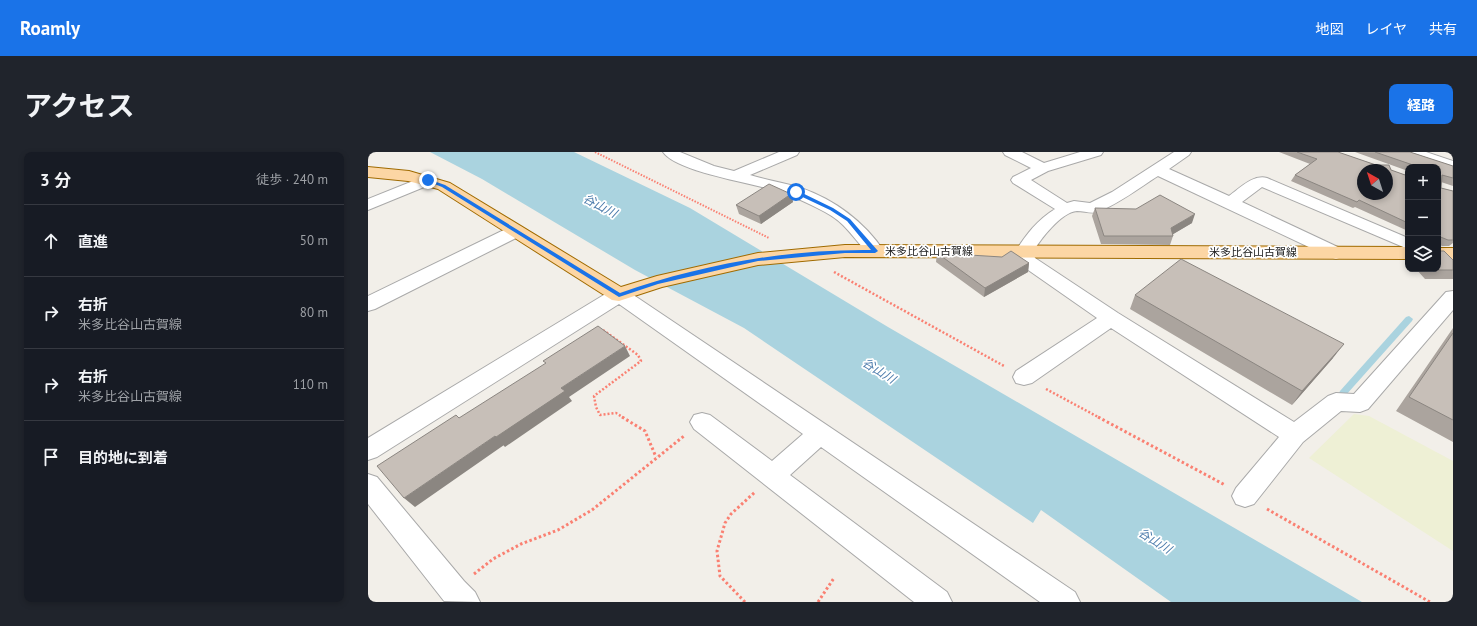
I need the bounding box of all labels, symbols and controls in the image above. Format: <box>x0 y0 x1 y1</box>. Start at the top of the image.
text: Roamly <box>20 16 80 40</box>
text: 地図 <box>1315 20 1343 38</box>
text: レイヤ <box>1365 20 1407 38</box>
text: 共有 <box>1429 20 1457 38</box>
button: 経路 <box>1389 84 1453 124</box>
text: アクセス <box>24 87 135 124</box>
north arrow <box>1357 164 1393 200</box>
map controls <box>1405 164 1441 272</box>
button: + <box>1405 164 1441 200</box>
text: 3 分 <box>40 169 71 191</box>
text: 徒歩 · 240 m <box>256 171 328 188</box>
route end <box>419 171 437 189</box>
route start <box>787 183 805 201</box>
water label: 谷山川 <box>581 190 621 222</box>
button: − <box>1405 200 1441 236</box>
icon: ahead <box>40 230 62 252</box>
text: 直進 <box>78 232 108 251</box>
text: 50 m <box>300 232 328 249</box>
button: layers <box>1405 236 1441 272</box>
street label: 米多比谷山古賀線 <box>885 244 973 258</box>
street label: 米多比谷山古賀線 <box>1209 245 1297 259</box>
text: 右折 <box>78 295 108 314</box>
icon: right <box>40 302 62 324</box>
text: 80 m <box>300 304 328 321</box>
text: 米多比谷山古賀線 <box>78 316 182 333</box>
water label: 谷山川 <box>860 355 900 388</box>
text: 右折 <box>78 367 108 386</box>
icon: right <box>40 374 62 396</box>
text: 110 m <box>293 376 328 393</box>
text: 米多比谷山古賀線 <box>78 388 182 405</box>
icon: arrive <box>40 446 62 468</box>
text: 目的地に到着 <box>78 448 168 467</box>
water label: 谷山川 <box>1136 525 1176 558</box>

